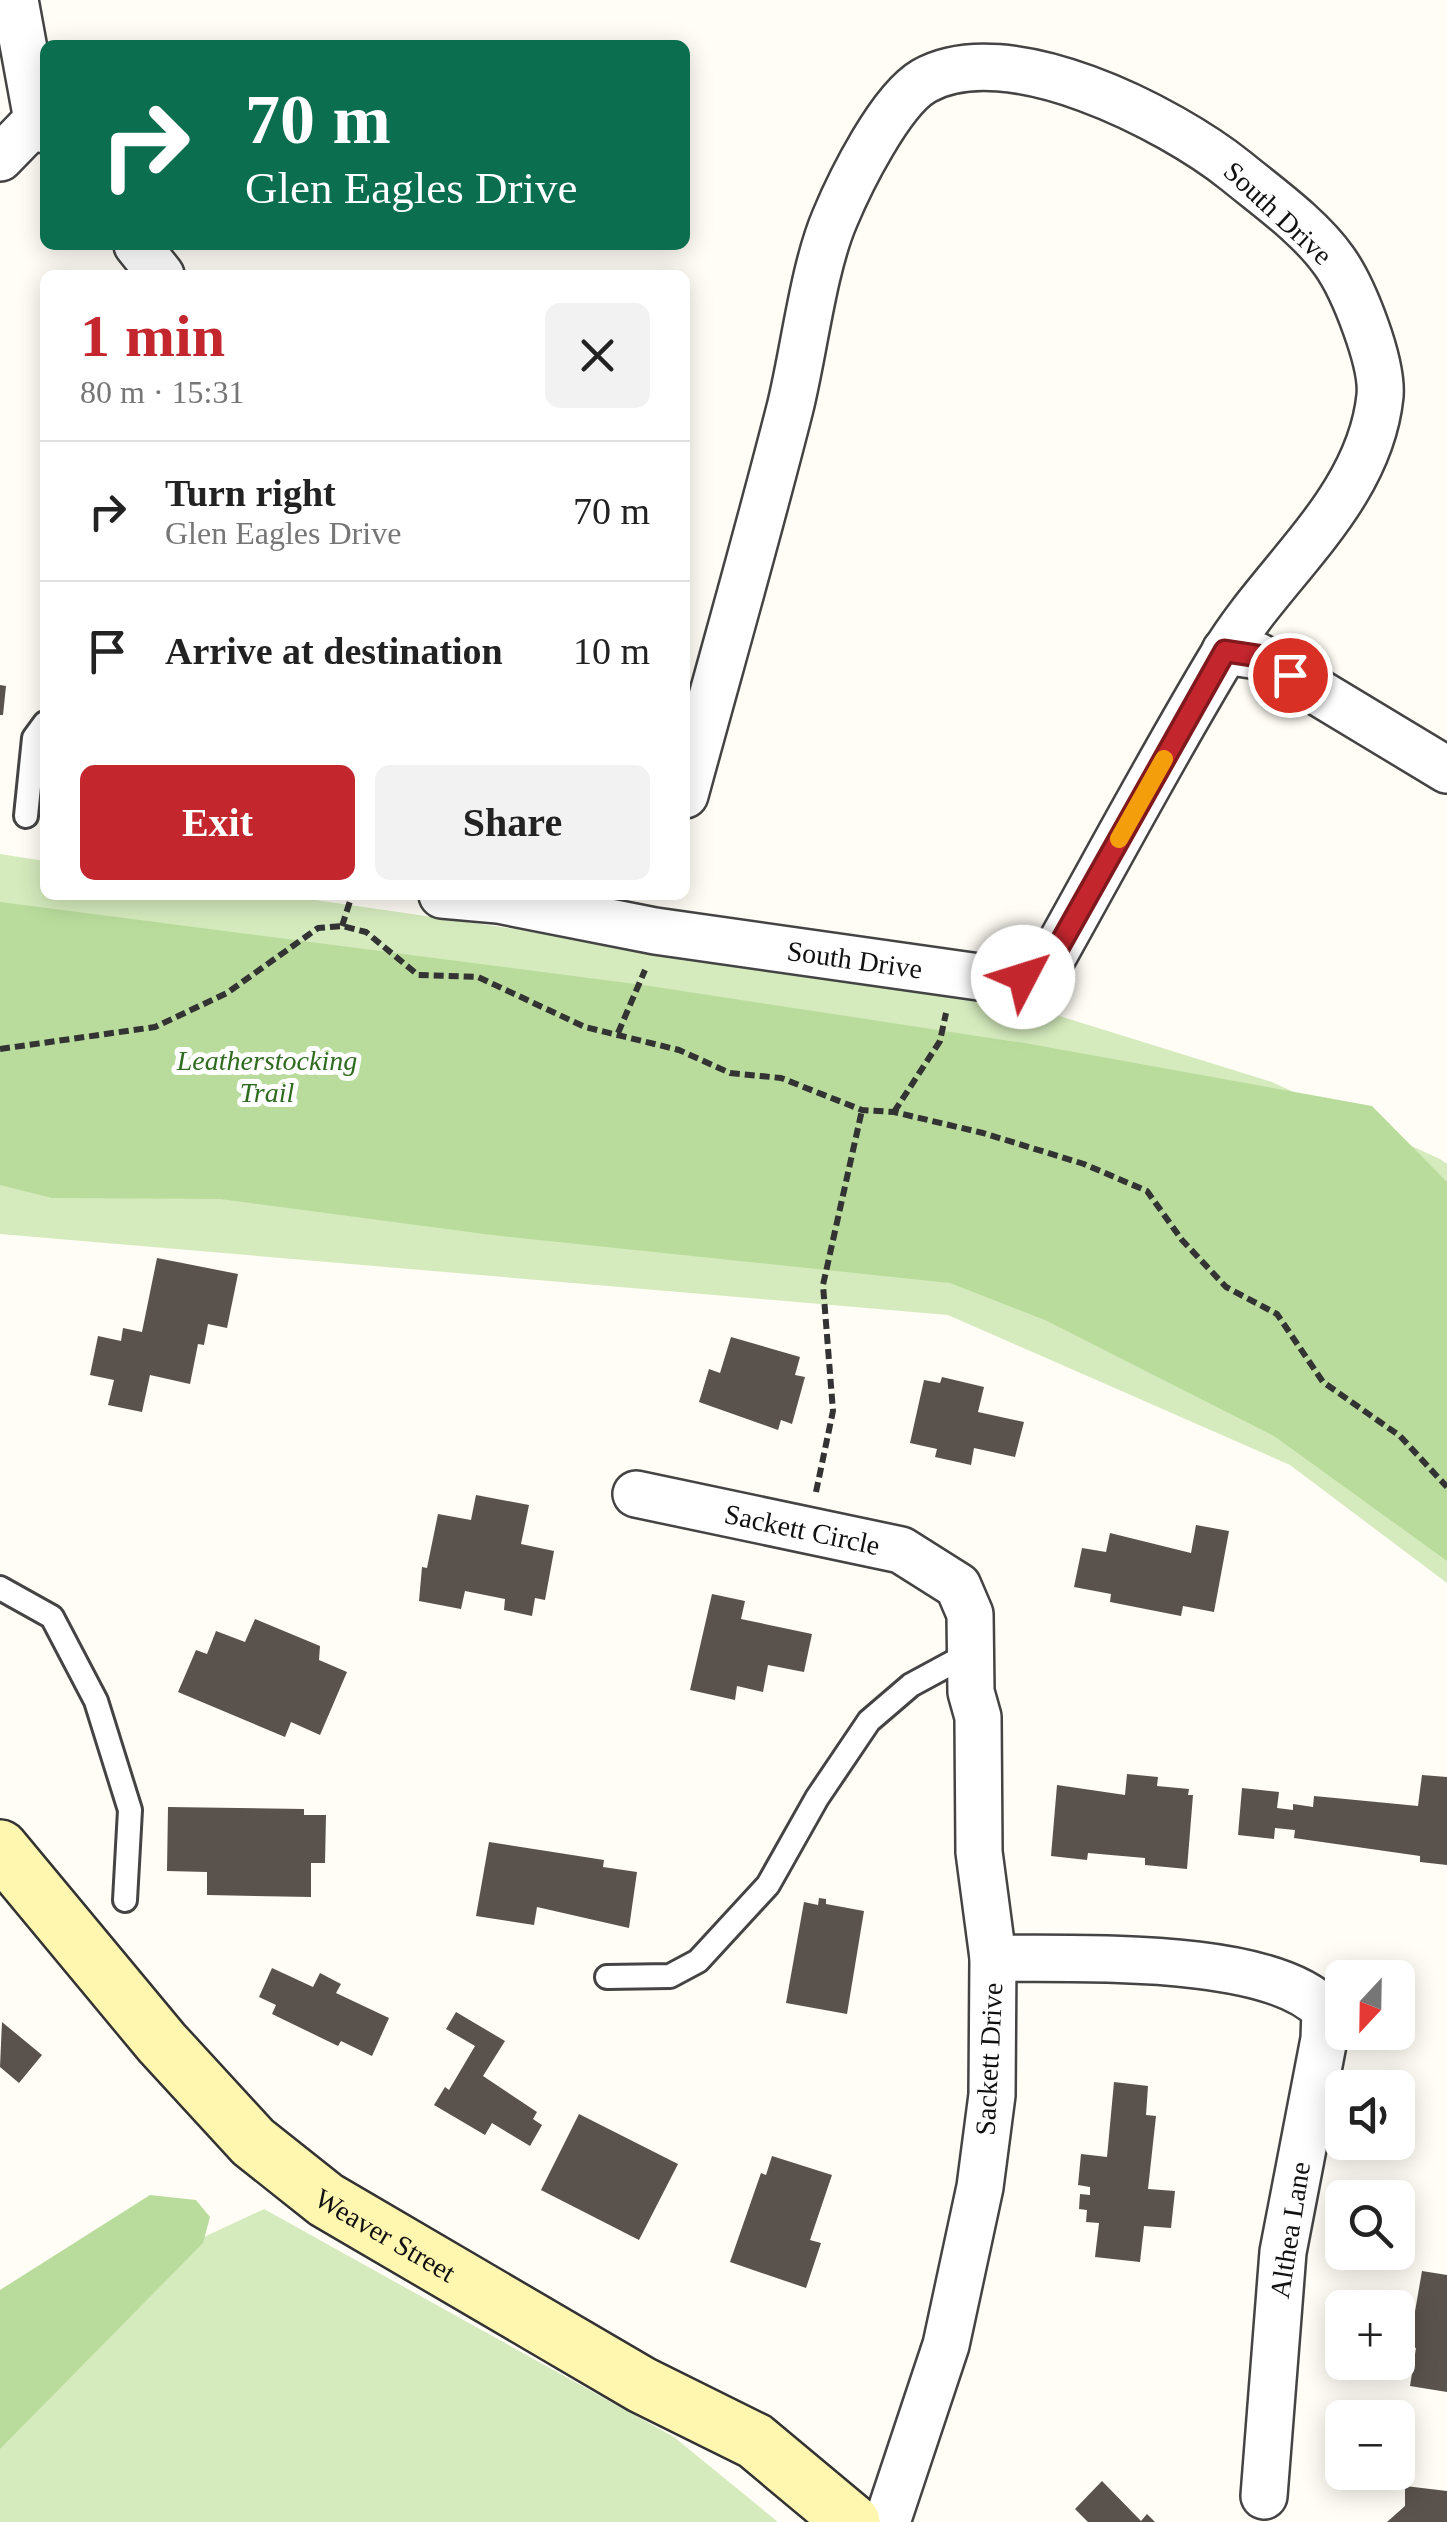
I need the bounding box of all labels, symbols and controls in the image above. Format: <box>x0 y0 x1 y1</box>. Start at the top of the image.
icon: right <box>80 80 210 210</box>
text: 70 m <box>245 81 391 158</box>
street label: South Drive <box>1218 155 1338 271</box>
text: Glen Eagles Drive <box>245 163 577 213</box>
text: 1 min <box>80 303 225 369</box>
button: close <box>545 303 650 408</box>
text: 80 m · 15:31 <box>80 374 244 410</box>
text: Turn right <box>165 472 336 514</box>
icon: right <box>80 484 135 539</box>
text: 70 m <box>573 490 650 532</box>
text: Glen Eagles Drive <box>165 515 401 551</box>
icon: arrive <box>80 624 135 679</box>
text: Arrive at destination <box>165 630 503 672</box>
text: 10 m <box>573 630 650 672</box>
pin <box>1248 633 1333 718</box>
icon: arrive <box>1263 648 1318 703</box>
button: Exit <box>80 765 355 880</box>
button: Share <box>375 765 650 880</box>
position arrow <box>971 925 1075 1029</box>
street label: South Drive <box>785 934 924 984</box>
park label: Leatherstocking Trail <box>176 1045 357 1108</box>
street label: Sackett Circle <box>722 1498 883 1561</box>
north arrow <box>1325 1960 1415 2050</box>
map controls <box>1325 1960 1415 2490</box>
street label: Sackett Drive <box>970 1982 1008 2136</box>
button: sound <box>1325 2070 1415 2160</box>
street label: Althea Lane <box>1264 2160 1316 2300</box>
button: search <box>1325 2180 1415 2270</box>
street label: Weaver Street <box>310 2182 461 2288</box>
button: + <box>1325 2290 1415 2380</box>
button: − <box>1325 2400 1415 2490</box>

